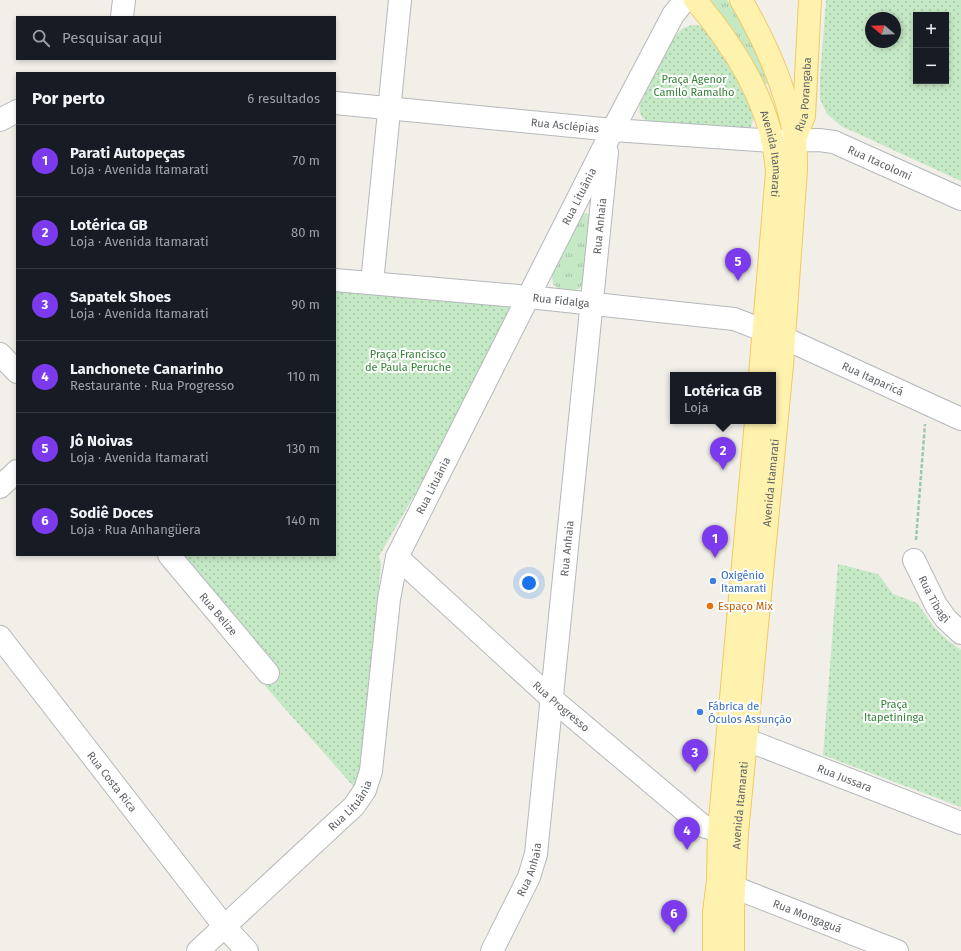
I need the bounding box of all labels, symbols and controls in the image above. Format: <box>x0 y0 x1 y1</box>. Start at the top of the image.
north arrow <box>865 12 901 48</box>
map controls <box>913 12 949 84</box>
button: + <box>913 12 949 48</box>
search box <box>16 16 336 60</box>
icon: search <box>30 27 52 49</box>
text: Pesquisar aqui <box>62 29 162 47</box>
button: − <box>913 48 949 84</box>
street label: Rua Porangaba <box>793 57 814 133</box>
park label: Praça Agenor Camilo Ramalho <box>654 73 735 99</box>
text: Por perto <box>32 88 105 109</box>
text: 6 resultados <box>247 91 320 106</box>
street label: Avenida Itamarati <box>757 109 783 198</box>
street label: Rua Asclépias <box>530 116 600 136</box>
street label: Rua Itacolomi <box>846 143 914 183</box>
text: Parati Autopeças <box>70 144 185 162</box>
text: 1 <box>42 153 48 168</box>
text: 70 m <box>293 153 320 168</box>
text: Loja · Avenida Itamarati <box>70 162 209 177</box>
street label: Rua Lituânia <box>560 166 599 227</box>
street label: Rua Anhaia <box>591 197 609 255</box>
text: Lotérica GB <box>70 216 148 234</box>
text: 2 <box>42 225 48 240</box>
text: 80 m <box>291 225 320 240</box>
text: Loja · Avenida Itamarati <box>70 234 209 249</box>
pin: 5 <box>725 248 751 281</box>
text: Sapatek Shoes <box>70 288 171 306</box>
street label: Rua Fidalga <box>532 291 590 310</box>
text: 3 <box>42 297 48 312</box>
text: 90 m <box>291 297 320 312</box>
text: Loja · Avenida Itamarati <box>70 306 209 321</box>
park label: Praça Francisco de Paula Peruche <box>365 348 451 374</box>
street label: Rua Itaparicá <box>840 359 905 399</box>
text: Lanchonete Canarinho <box>70 360 223 378</box>
text: 4 <box>41 369 49 384</box>
text: 110 m <box>287 369 320 384</box>
popup <box>670 372 776 424</box>
text: Restaurante · Rua Progresso <box>70 378 234 393</box>
text: Lotérica GB <box>684 382 762 400</box>
text: Loja <box>684 400 709 415</box>
text: Jô Noivas <box>70 432 133 450</box>
pin: 2 <box>710 437 736 470</box>
street label: Avenida Itamarati <box>760 438 782 527</box>
text: 5 <box>42 441 48 456</box>
text: 130 m <box>286 441 320 456</box>
text: Loja · Avenida Itamarati <box>70 450 209 465</box>
street label: Rua Lituânia <box>414 455 453 517</box>
text: Sodiê Doces <box>70 504 153 522</box>
text: 6 <box>41 513 49 528</box>
text: 140 m <box>286 513 320 528</box>
street label: Rua Anhaia <box>558 520 577 577</box>
text: Loja · Rua Anhangüera <box>70 522 201 537</box>
pin: 1 <box>702 525 728 558</box>
place label: Oxigênio Itamarati <box>721 569 766 595</box>
your location <box>519 573 539 593</box>
street label: Rua Tibagi <box>916 574 952 626</box>
marker: Oxigênio Itamarati <box>708 576 718 586</box>
street label: Rua Belize <box>196 590 240 638</box>
place label: Espaço Mix <box>718 600 773 613</box>
marker: Espaço Mix <box>705 601 715 611</box>
street label: Rua Progresso <box>530 679 592 735</box>
park label: Praça Itapetininga <box>864 698 924 724</box>
place label: Fábrica de Óculos Assunção <box>708 700 792 726</box>
marker: Fábrica de Óculos Assunção <box>695 707 705 717</box>
pin: 3 <box>682 739 708 772</box>
street label: Rua Costa Rica <box>84 749 139 815</box>
street label: Avenida Itamarati <box>730 761 751 850</box>
street label: Rua Jussara <box>815 762 874 795</box>
street label: Rua Lituânia <box>326 779 375 834</box>
pin: 4 <box>674 817 700 850</box>
street label: Rua Anhaia <box>514 842 544 899</box>
street label: Rua Mongaguá <box>771 897 844 936</box>
pin: 6 <box>661 900 687 933</box>

